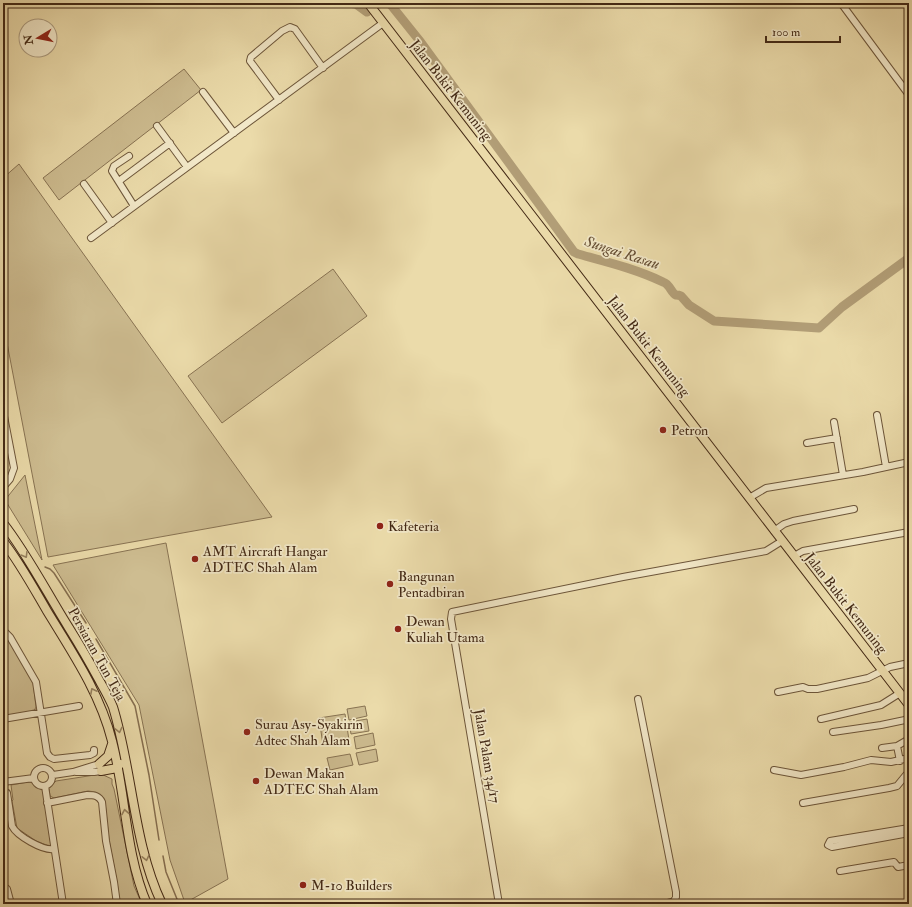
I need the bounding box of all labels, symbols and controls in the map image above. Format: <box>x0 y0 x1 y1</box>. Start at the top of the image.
north arrow <box>18 18 58 58</box>
scale bar <box>766 18 840 44</box>
text: 100 m <box>772 25 801 40</box>
text: N <box>21 33 36 47</box>
street label: Jalan Bukit Kemuning <box>406 35 496 145</box>
water label: Sungai Rasau <box>581 232 662 274</box>
street label: Jalan Bukit Kemuning <box>604 291 694 401</box>
place label: Petron <box>671 422 708 439</box>
marker: Petron <box>658 425 668 435</box>
place label: Kafeteria <box>388 518 439 535</box>
marker: Kafeteria <box>375 521 385 531</box>
place label: AMT Aircraft Hangar ADTEC Shah Alam <box>202 543 328 576</box>
street label: Jalan Bukit Kemuning <box>801 548 891 658</box>
one-way arrow <box>20 551 27 558</box>
marker: AMT Aircraft Hangar ADTEC Shah Alam <box>190 554 200 564</box>
place label: Bangunan Pentadbiran <box>398 568 465 601</box>
marker: Bangunan Pentadbiran <box>385 579 395 589</box>
street label: Persiaran Tun Teja <box>64 604 130 704</box>
place label: Dewan Kuliah Utama <box>406 613 485 646</box>
marker: Dewan Kuliah Utama <box>393 624 403 634</box>
one-way arrow <box>91 688 98 695</box>
street label: Jalan Palam 34/17 <box>470 706 504 805</box>
place label: Surau Asy-Syakirin Adtec Shah Alam <box>254 716 363 749</box>
one-way arrow <box>114 727 122 734</box>
marker: Surau Asy-Syakirin Adtec Shah Alam <box>242 727 252 737</box>
place label: Dewan Makan ADTEC Shah Alam <box>263 765 378 798</box>
marker: Dewan Makan ADTEC Shah Alam <box>251 776 261 786</box>
one-way arrow <box>121 809 130 815</box>
one-way arrow <box>141 854 149 861</box>
place label: M-10 Builders <box>311 877 392 894</box>
marker: M-10 Builders <box>298 880 308 890</box>

